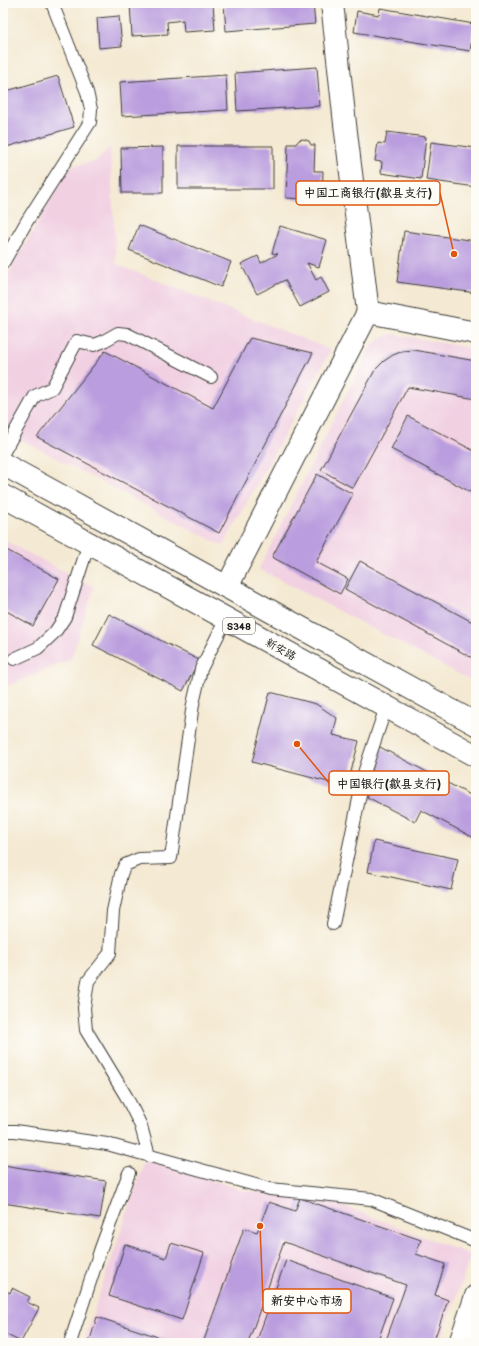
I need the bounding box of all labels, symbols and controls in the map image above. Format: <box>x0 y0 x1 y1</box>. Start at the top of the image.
callout: 中国工商银行(歙县支行) <box>296 181 440 205</box>
text: 中国工商银行(歙县支行) <box>304 186 432 201</box>
road number: S348 <box>223 618 255 634</box>
street label: 新安路 <box>263 636 298 663</box>
callout: 中国银行(歙县支行) <box>329 771 449 795</box>
text: 中国银行(歙县支行) <box>337 777 441 792</box>
callout: 新安中心市场 <box>263 1289 351 1313</box>
text: 新安中心市场 <box>271 1294 343 1309</box>

